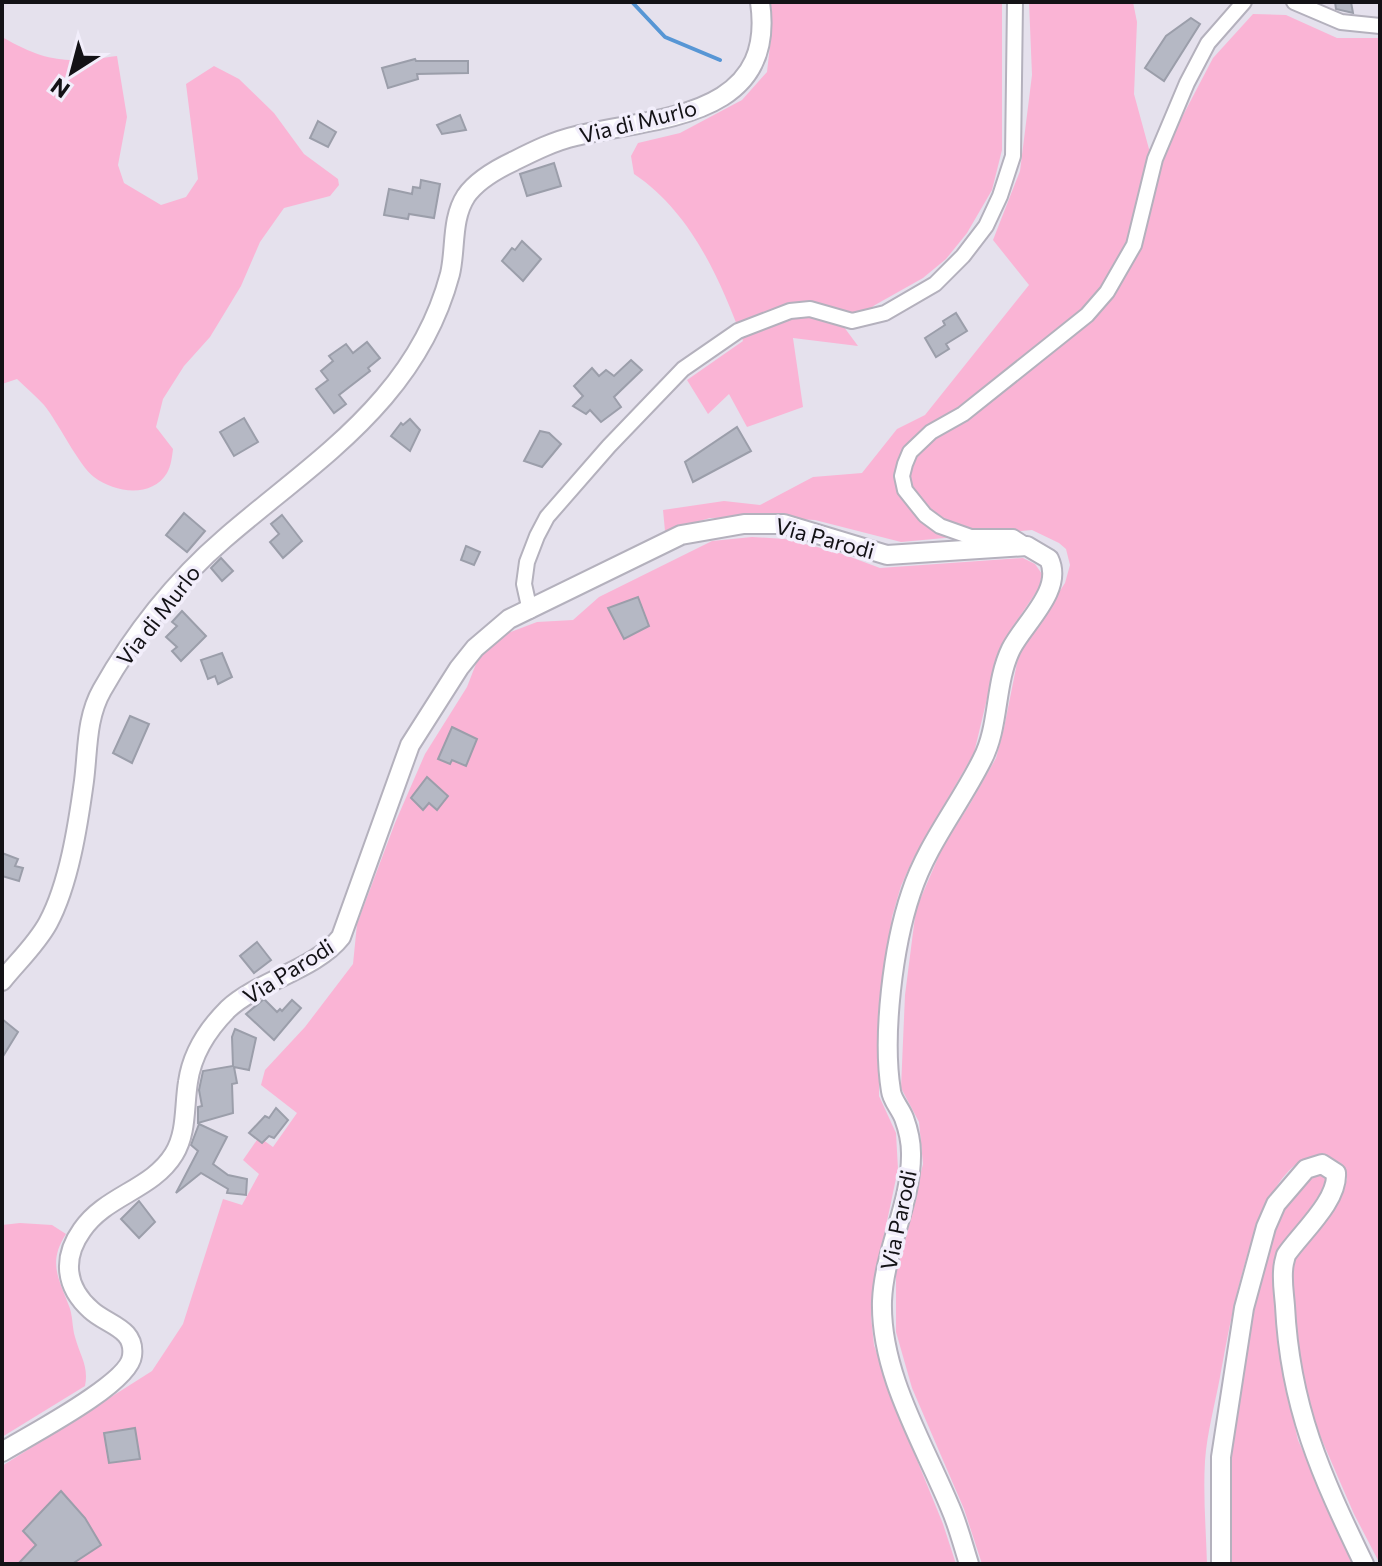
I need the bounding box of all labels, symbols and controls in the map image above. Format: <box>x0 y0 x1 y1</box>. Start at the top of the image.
north arrow <box>32 32 112 112</box>
text: N <box>45 73 75 104</box>
street label: Via di Murlo <box>577 93 699 149</box>
street label: Via Parodi <box>772 512 878 564</box>
street label: Via di Murlo <box>110 559 206 671</box>
street label: Via Parodi <box>238 933 338 1009</box>
street label: Via Parodi <box>874 1167 922 1273</box>

